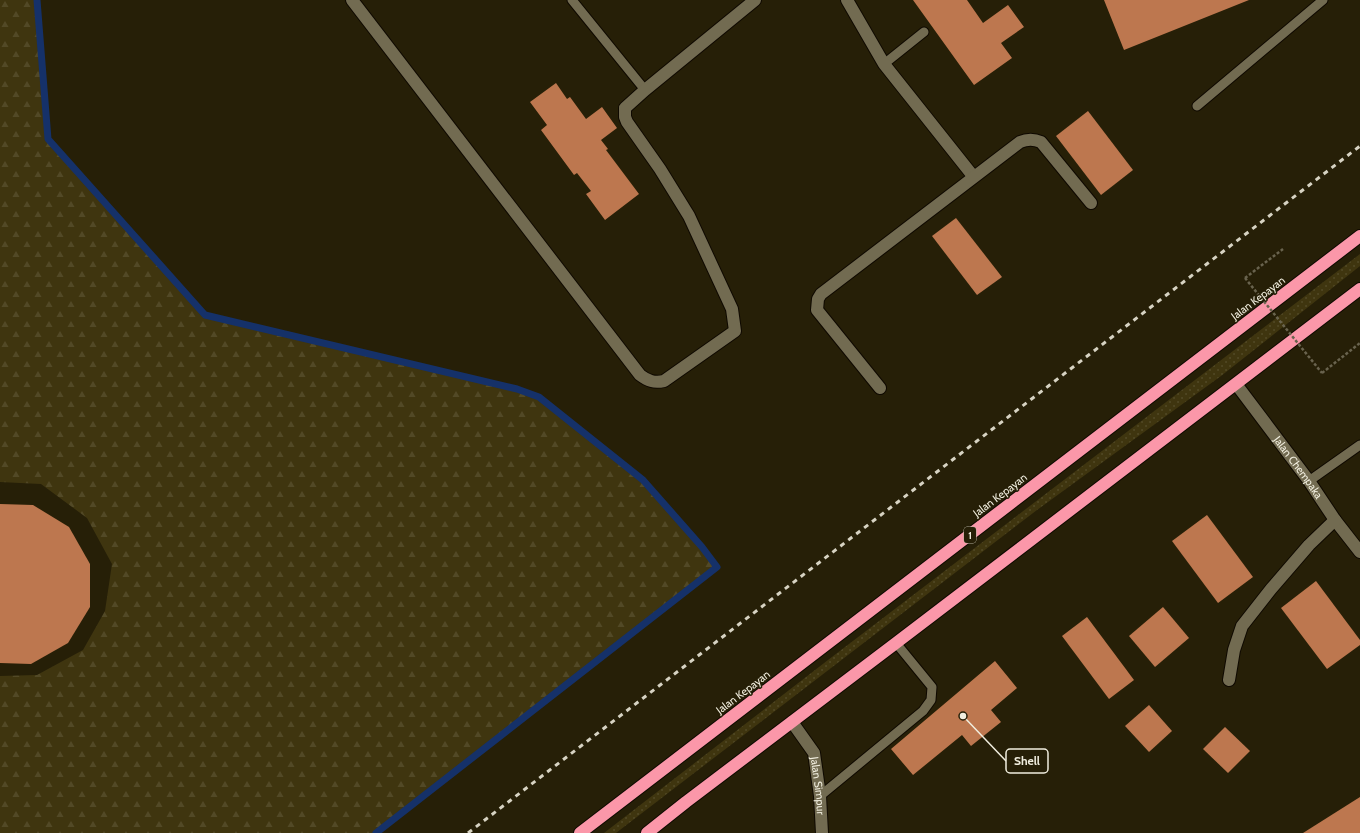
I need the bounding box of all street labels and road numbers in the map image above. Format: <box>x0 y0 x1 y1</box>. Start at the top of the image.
street label: Jalan Kepayan <box>1227 273 1288 323</box>
street label: Jalan Chempaka <box>1270 432 1326 502</box>
street label: Jalan Kepayan <box>969 470 1030 520</box>
road number: 1 <box>964 527 976 543</box>
street label: Jalan Kepayan <box>712 667 773 717</box>
street label: Jalan Simpur <box>807 755 828 816</box>

